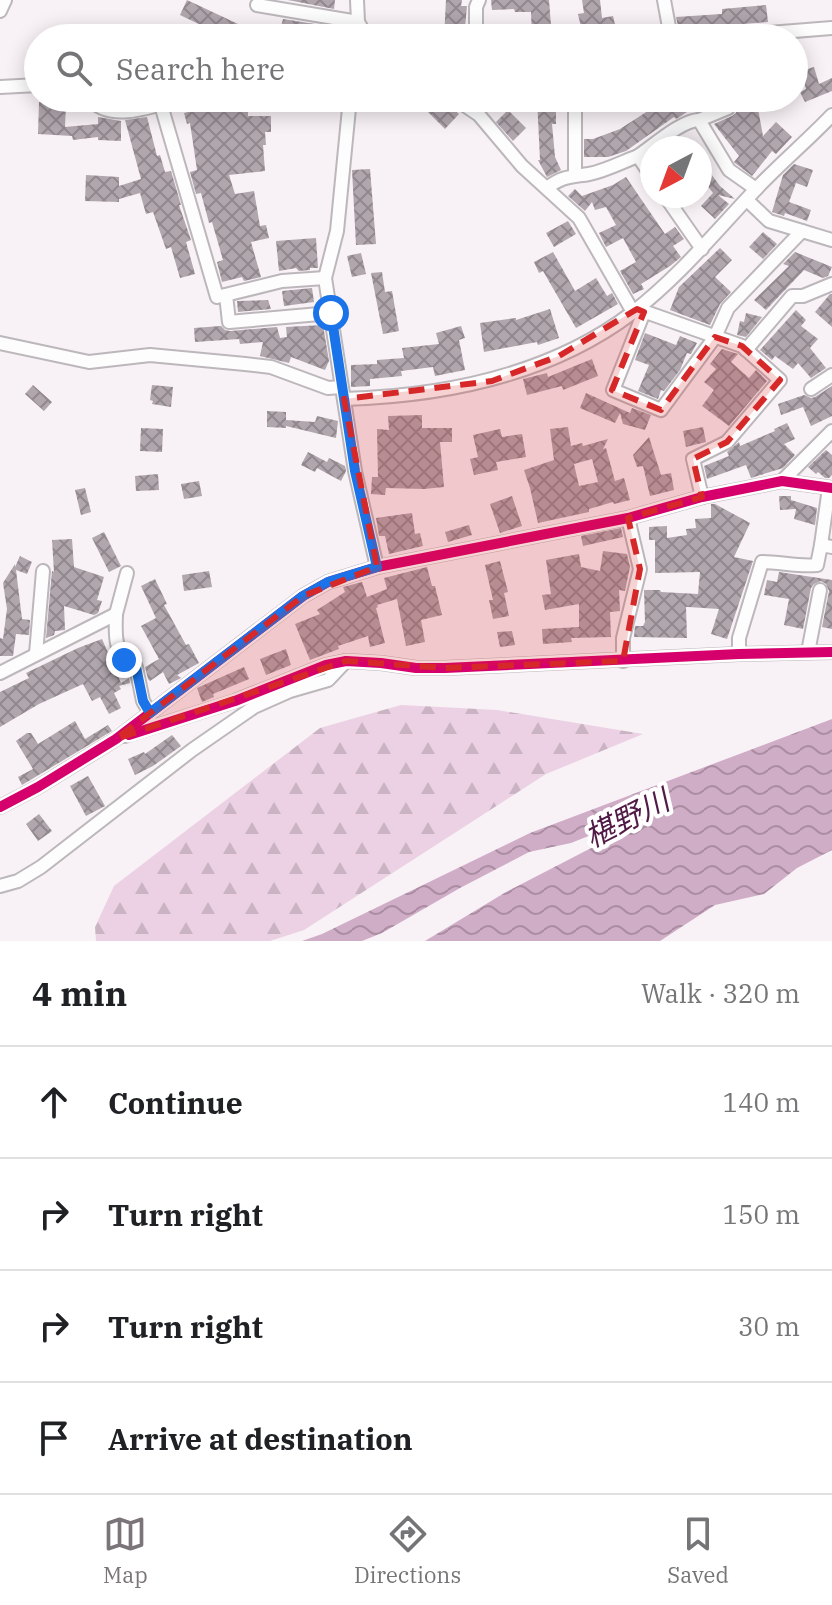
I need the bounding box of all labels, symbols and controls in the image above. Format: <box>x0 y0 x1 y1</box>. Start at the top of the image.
search box <box>24 24 808 112</box>
icon: search <box>52 46 96 90</box>
text: Search here <box>116 49 285 88</box>
north arrow <box>640 136 712 208</box>
route start <box>313 295 349 331</box>
route end <box>106 642 142 678</box>
water label: 椹野川 <box>577 778 678 855</box>
text: 4 min <box>32 971 127 1015</box>
text: Walk · 320 m <box>641 976 800 1010</box>
icon: ahead <box>32 1080 76 1124</box>
text: Continue <box>108 1083 243 1122</box>
text: 140 m <box>722 1085 800 1119</box>
icon: right <box>32 1192 76 1236</box>
text: Turn right <box>108 1195 263 1234</box>
text: 150 m <box>722 1197 800 1231</box>
icon: right <box>32 1304 76 1348</box>
text: Turn right <box>108 1307 263 1346</box>
text: 30 m <box>738 1309 800 1343</box>
icon: arrive <box>32 1416 76 1460</box>
text: Arrive at destination <box>108 1419 413 1458</box>
tab: Map <box>103 1512 148 1589</box>
tab: Directions <box>354 1512 461 1589</box>
tab: Saved <box>667 1512 729 1589</box>

